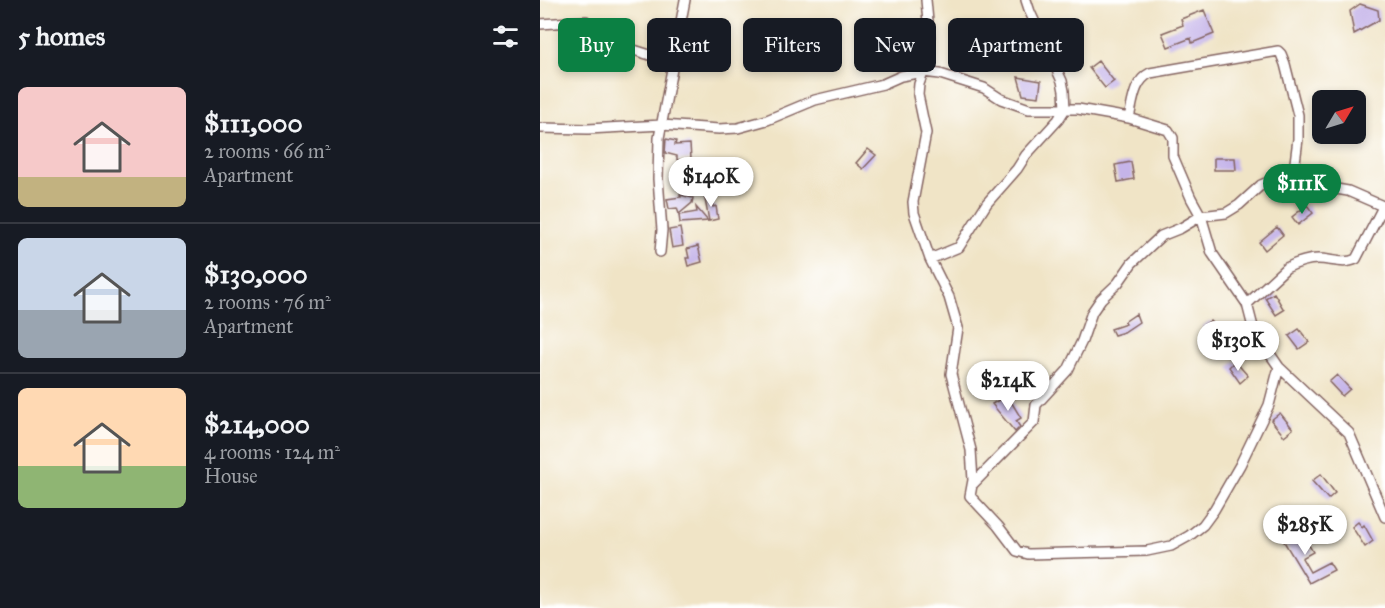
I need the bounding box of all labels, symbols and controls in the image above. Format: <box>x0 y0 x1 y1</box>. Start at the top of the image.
chip: Buy <box>558 18 635 72</box>
chip: Rent <box>647 18 731 72</box>
chip: Filters <box>743 18 842 72</box>
chip: New <box>854 18 936 72</box>
chip: Apartment <box>948 18 1084 72</box>
text: 5 homes <box>18 20 105 52</box>
icon: filters <box>489 20 522 53</box>
north arrow <box>1312 90 1366 144</box>
map controls <box>1312 90 1366 144</box>
text: $111,000 <box>204 107 303 139</box>
icon: home <box>66 111 138 183</box>
text: 2 rooms · 66 m² <box>204 139 330 163</box>
pin: $140K <box>669 157 753 208</box>
text: Apartment <box>204 163 293 187</box>
text: $140K <box>683 164 739 188</box>
pin: $111K <box>1260 164 1344 215</box>
text: $111K <box>1277 171 1327 195</box>
text: $130,000 <box>204 258 308 290</box>
icon: home <box>66 262 138 334</box>
text: 2 rooms · 76 m² <box>204 290 331 314</box>
text: Apartment <box>204 314 293 338</box>
pin: $130K <box>1196 321 1280 372</box>
text: $130K <box>1211 328 1265 352</box>
pin: $214K <box>966 361 1050 412</box>
text: $214K <box>980 368 1036 392</box>
text: $214,000 <box>204 408 310 440</box>
icon: home <box>66 412 138 484</box>
text: 4 rooms · 124 m² <box>204 440 340 464</box>
text: House <box>204 464 258 488</box>
pin: $285K <box>1263 505 1347 556</box>
text: $285K <box>1277 512 1333 536</box>

